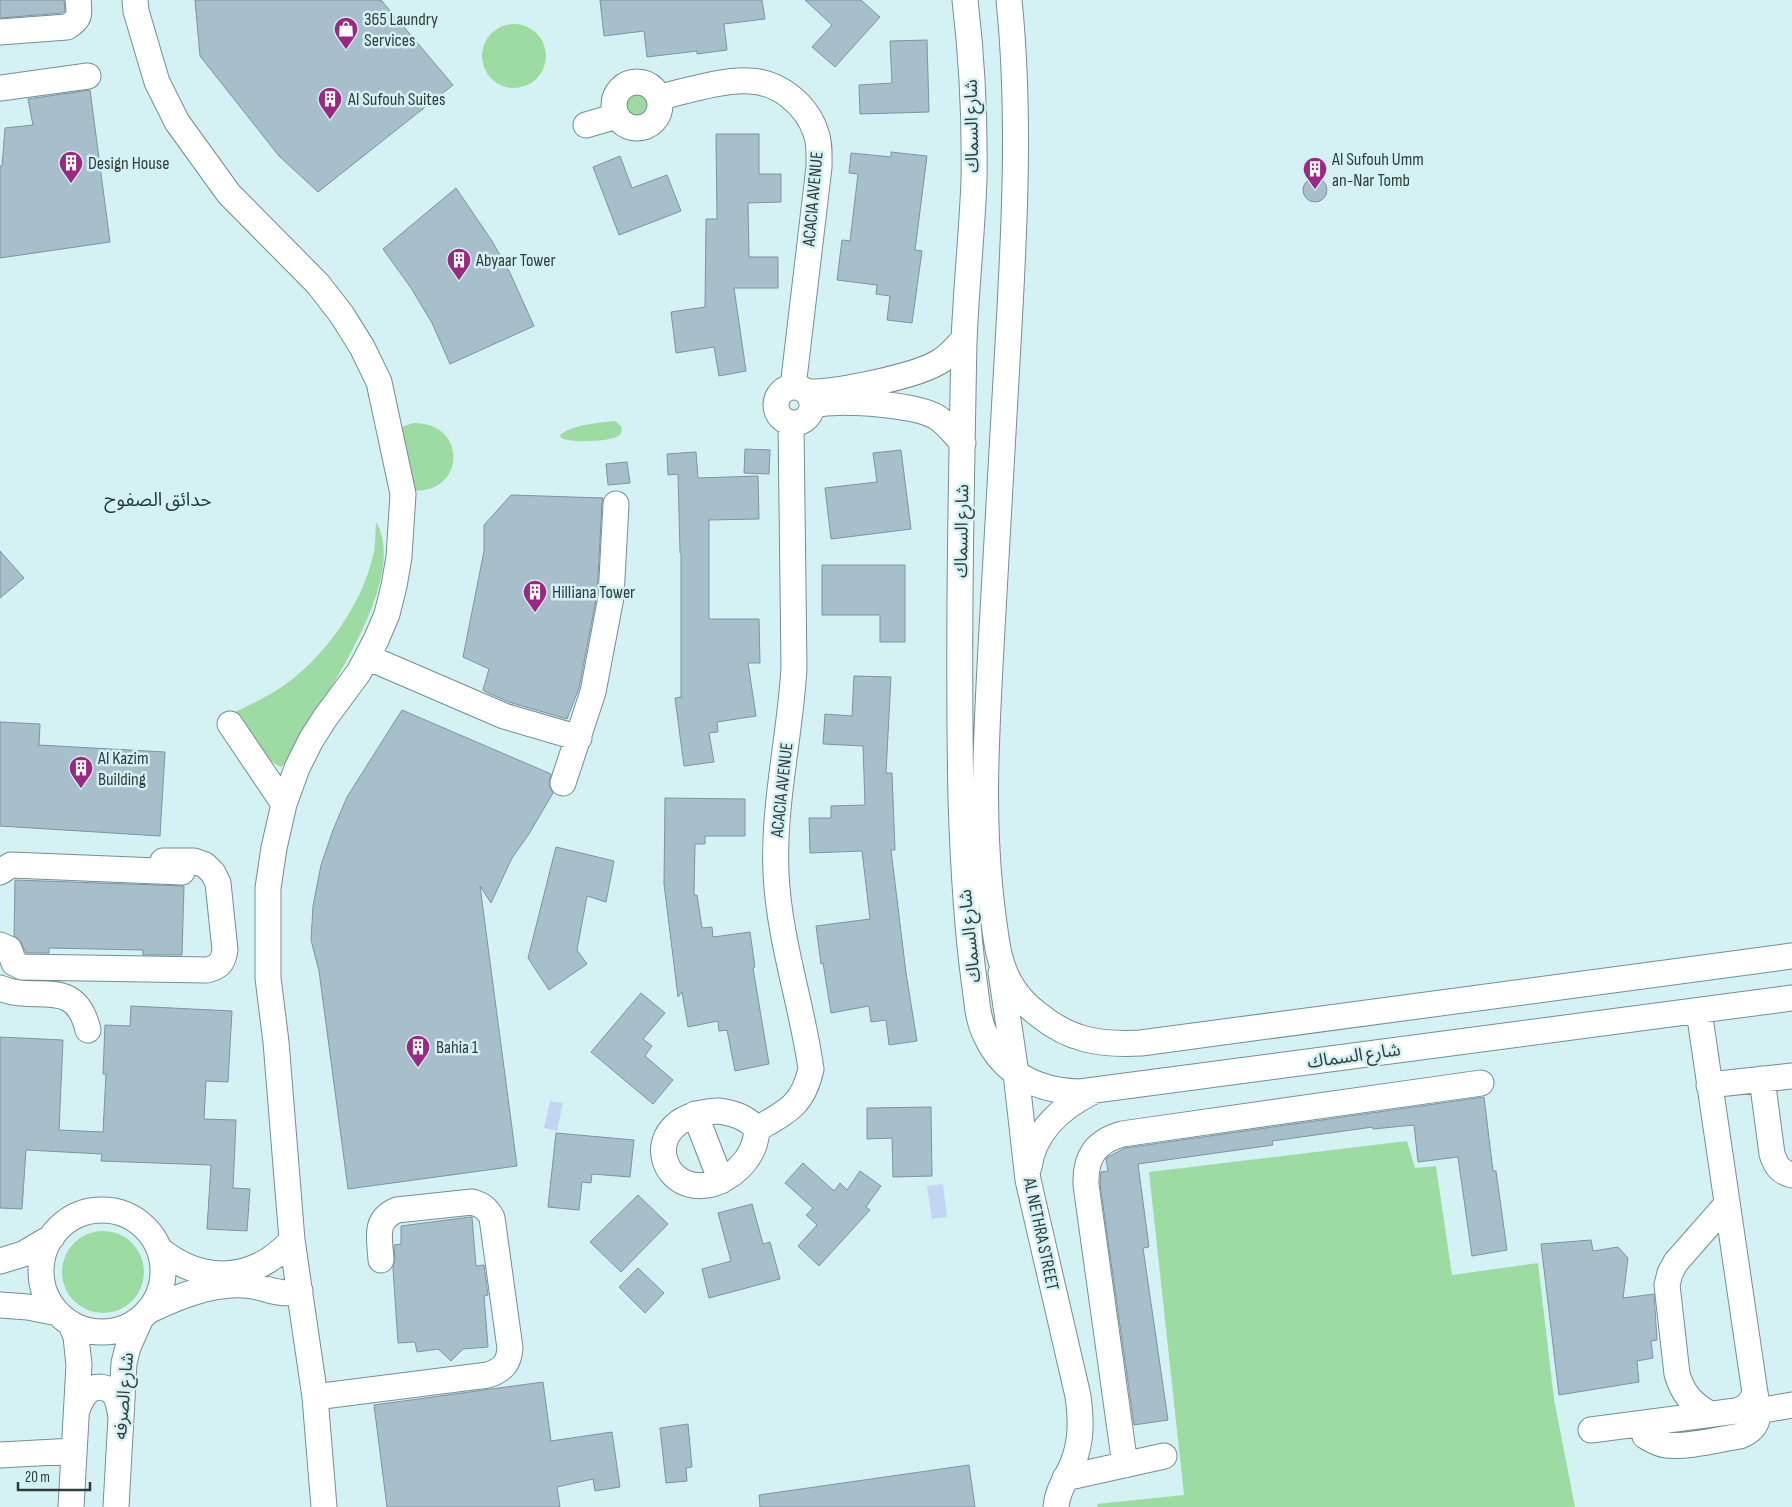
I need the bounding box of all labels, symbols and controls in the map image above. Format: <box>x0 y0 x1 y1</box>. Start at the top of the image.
place label: 365 Laundry Services <box>364 9 438 51</box>
shop icon: 365 Laundry Services <box>333 16 359 50</box>
street label: شارع السماك <box>961 79 986 173</box>
building icon: Al Sufouh Suites <box>317 86 343 120</box>
place label: Al Sufouh Suites <box>347 89 445 110</box>
place label: Al Sufouh Umm an-Nar Tomb <box>1331 149 1424 191</box>
building icon: Design House <box>58 150 84 184</box>
street label: ACACIA AVENUE <box>798 151 828 248</box>
place label: Design House <box>88 153 170 174</box>
building icon: Al Sufouh Umm an-Nar Tomb <box>1302 156 1328 190</box>
building icon: Abyaar Tower <box>446 247 472 281</box>
place label: Abyaar Tower <box>475 250 556 271</box>
street label: شارع السماك <box>951 484 976 578</box>
district label: حدائق الصفوح <box>104 489 212 513</box>
building icon: Hilliana Tower <box>522 579 548 613</box>
place label: Hilliana Tower <box>552 582 635 603</box>
street label: ACACIA AVENUE <box>766 742 797 839</box>
place label: Al Kazim Building <box>97 748 149 790</box>
building icon: Al Kazim Building <box>68 755 94 789</box>
street label: شارع السماك <box>955 888 988 984</box>
building icon: Bahia 1 <box>405 1034 431 1068</box>
place label: Bahia 1 <box>436 1037 479 1058</box>
street label: شارع السماك <box>1306 1039 1402 1076</box>
street label: AL NETHRA STREET <box>1019 1175 1063 1292</box>
street label: شارع الصرفه <box>110 1352 141 1441</box>
scale bar <box>18 1460 90 1492</box>
text: 20 m <box>25 1468 50 1487</box>

